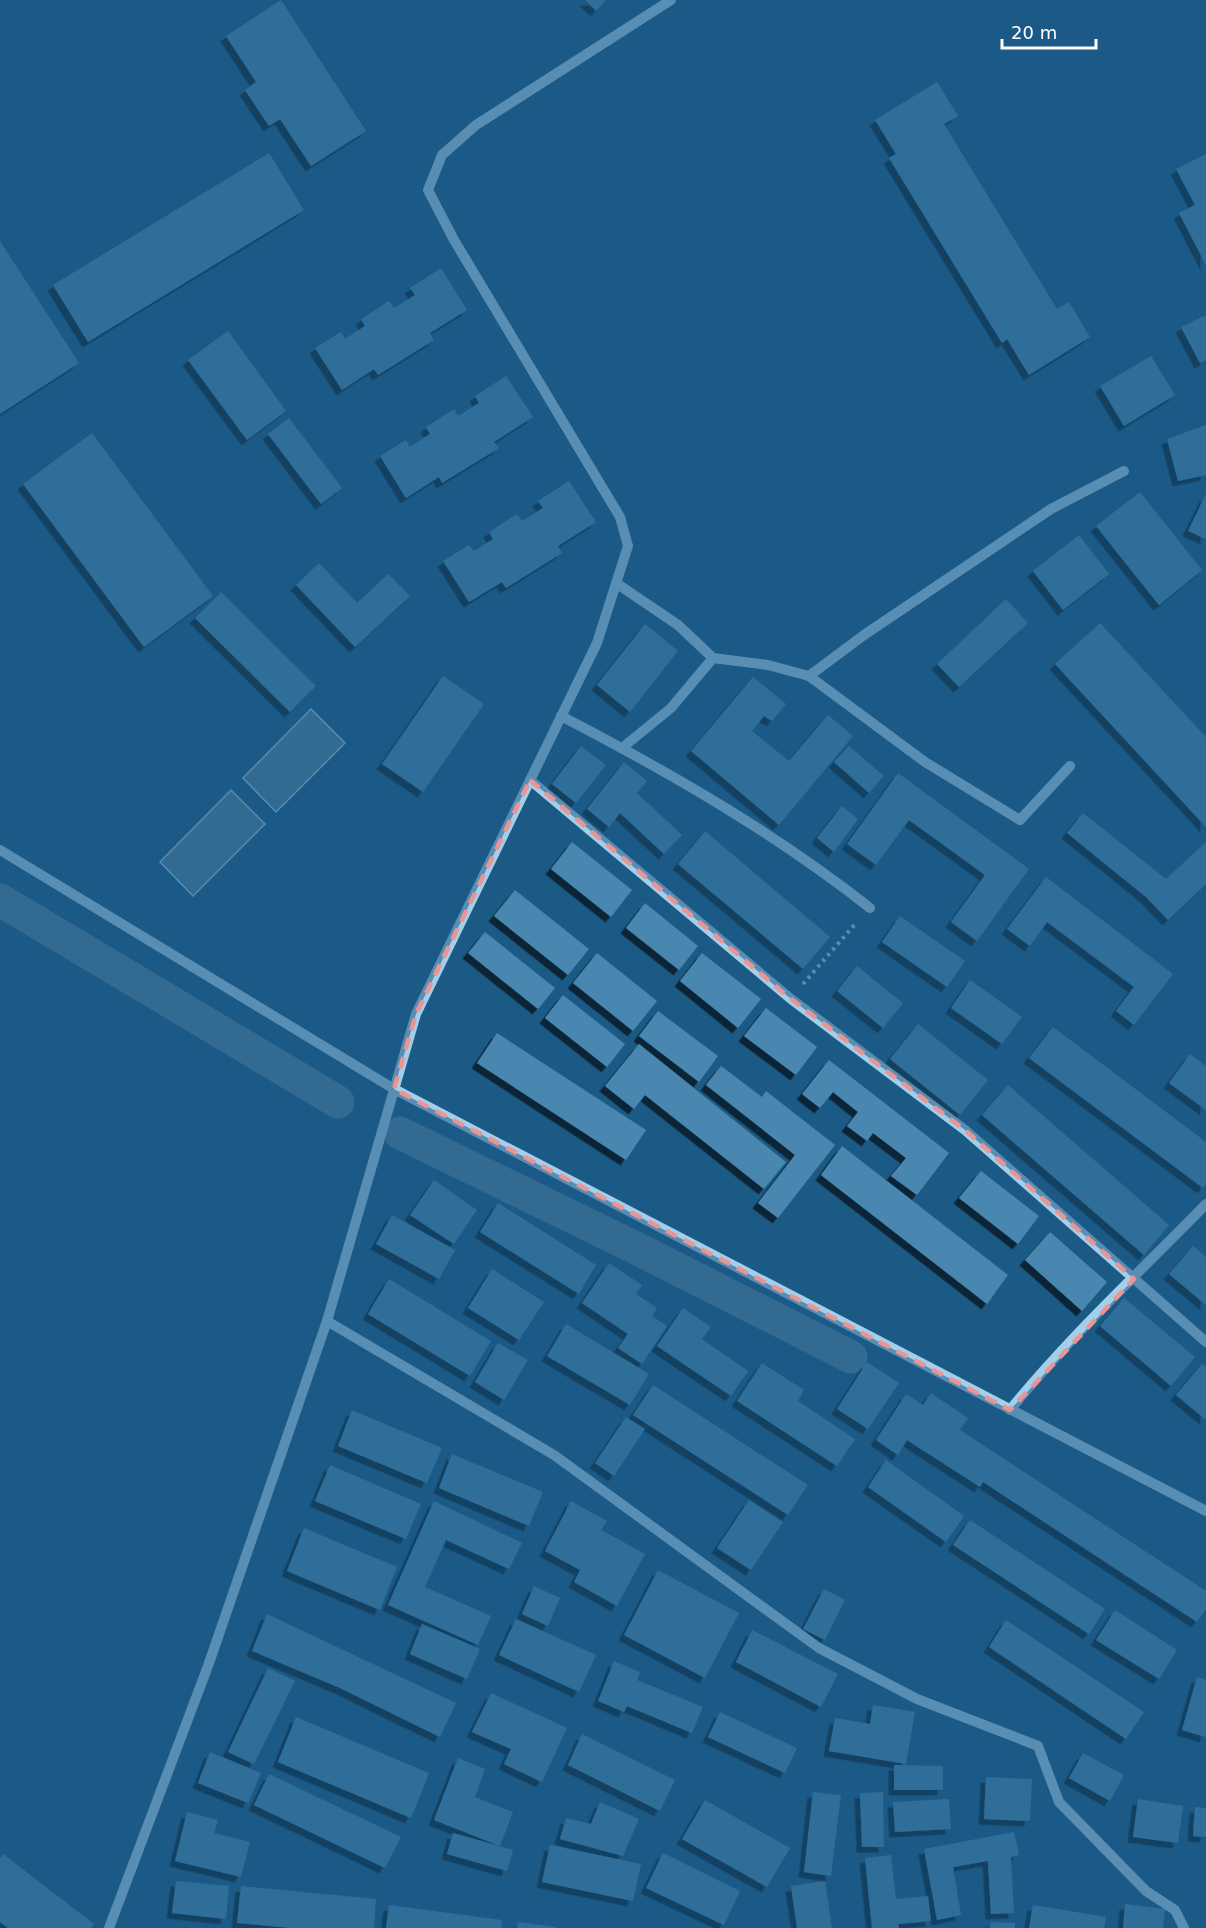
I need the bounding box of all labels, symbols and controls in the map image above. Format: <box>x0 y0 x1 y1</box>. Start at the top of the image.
scale bar <box>1002 12 1096 50</box>
text: 20 m <box>1011 22 1057 43</box>

